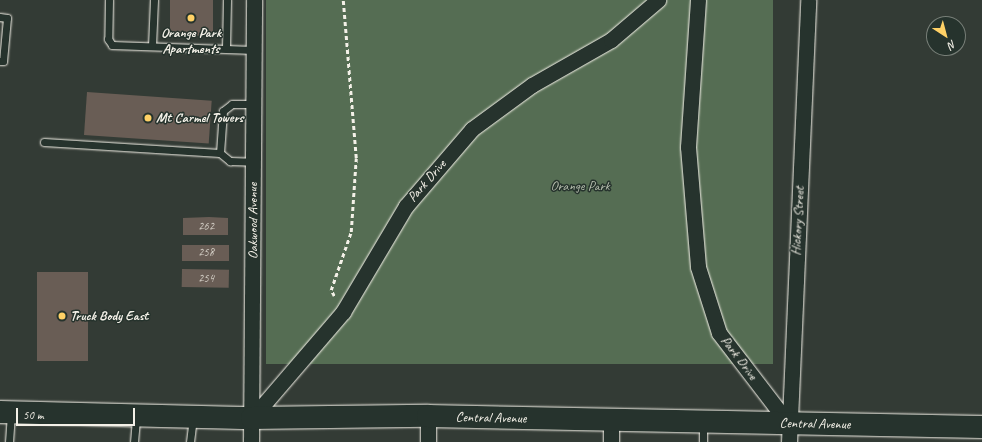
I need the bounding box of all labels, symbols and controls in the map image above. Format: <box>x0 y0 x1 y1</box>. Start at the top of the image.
marker: Orange Park Apartments <box>186 13 196 23</box>
north arrow <box>926 16 966 56</box>
place label: Orange Park Apartments <box>161 25 221 58</box>
text: N <box>946 37 959 53</box>
place label: Mt Carmel Towers <box>156 110 244 126</box>
marker: Mt Carmel Towers <box>143 113 153 123</box>
street label: Park Drive <box>404 156 450 206</box>
park label: Orange Park <box>550 178 610 194</box>
street label: Oakwood Avenue <box>245 183 261 259</box>
street label: Hickory Street <box>788 186 808 256</box>
house number: 262 <box>198 220 214 234</box>
house number: 258 <box>198 246 214 260</box>
house number: 254 <box>198 272 214 286</box>
place label: Truck Body East <box>70 308 149 324</box>
marker: Truck Body East <box>57 311 67 321</box>
street label: Park Drive <box>717 333 761 383</box>
scale bar <box>18 400 137 426</box>
text: 50 m <box>23 407 43 423</box>
street label: Central Avenue <box>456 409 526 427</box>
street label: Central Avenue <box>780 415 850 433</box>

